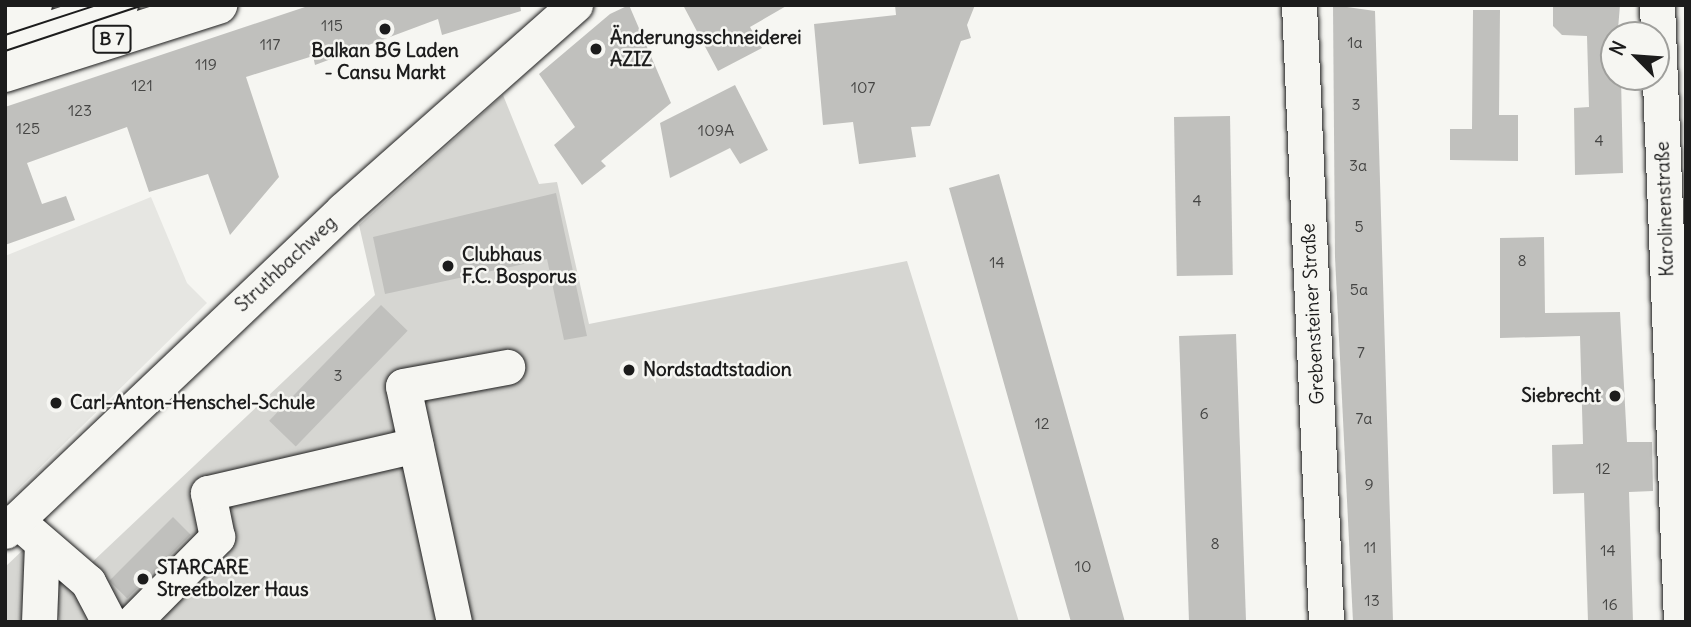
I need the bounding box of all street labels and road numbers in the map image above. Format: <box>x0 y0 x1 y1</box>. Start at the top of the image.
road number: B 7 <box>91 24 133 54</box>
street label: Karolinenstraße <box>1651 141 1679 277</box>
street label: Struthbachweg <box>231 211 341 317</box>
street label: Grebensteiner Straße <box>1297 223 1329 405</box>

